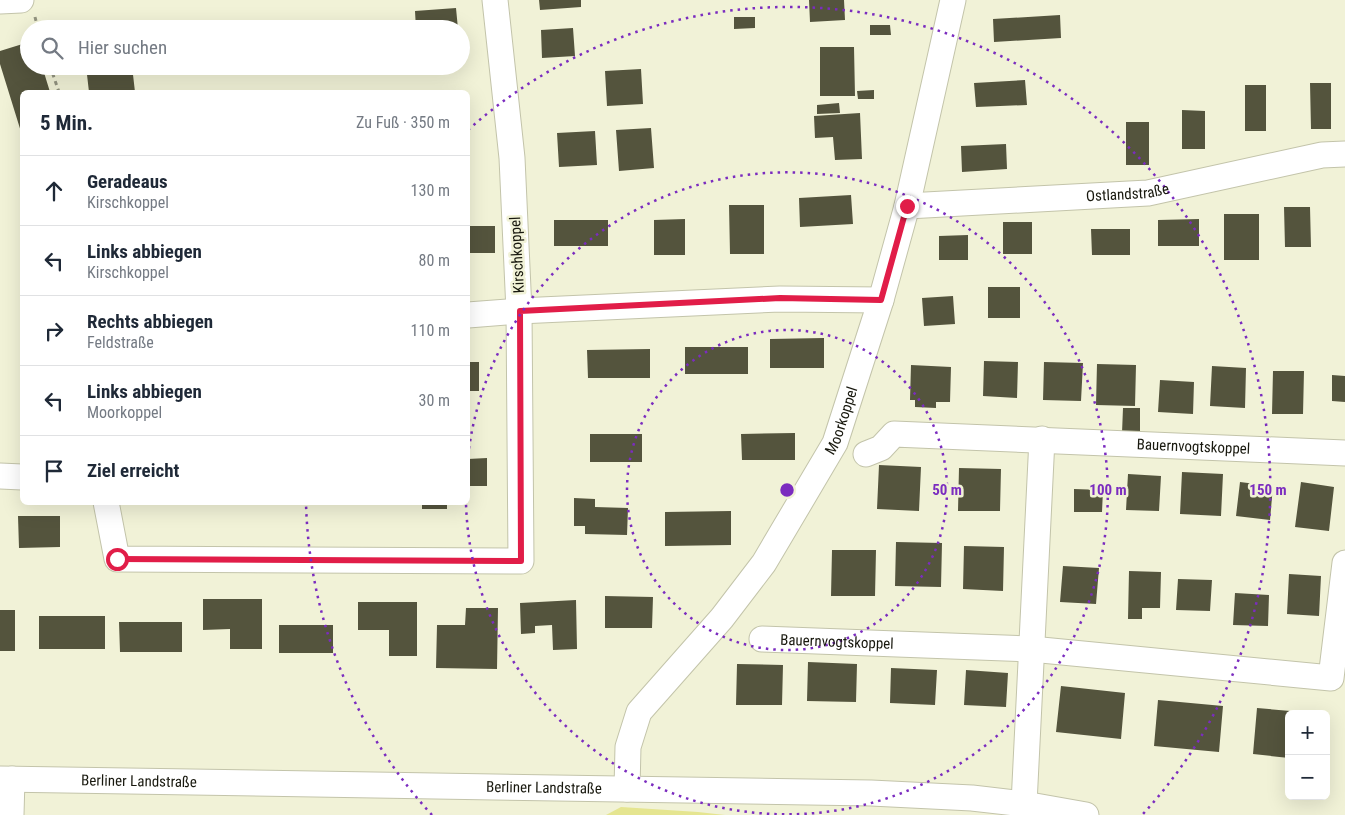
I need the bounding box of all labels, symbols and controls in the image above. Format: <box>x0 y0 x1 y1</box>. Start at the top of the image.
search box <box>20 20 470 75</box>
icon: search <box>38 34 66 62</box>
text: Hier suchen <box>78 36 167 59</box>
text: 5 Min. <box>40 111 93 135</box>
text: Zu Fuß · 350 m <box>356 113 450 132</box>
text: Geradeaus <box>87 170 168 193</box>
icon: ahead <box>40 177 68 205</box>
street label: Ostlandstraße <box>1086 180 1171 205</box>
text: 130 m <box>411 181 450 200</box>
text: Kirschkoppel <box>87 193 169 212</box>
route end <box>896 195 919 218</box>
street label: Kirschkoppel <box>506 216 528 294</box>
text: Links abbiegen <box>87 240 202 263</box>
icon: left <box>40 247 68 275</box>
text: 80 m <box>418 251 450 270</box>
text: Kirschkoppel <box>87 263 169 282</box>
text: Rechts abbiegen <box>87 310 213 333</box>
icon: right <box>40 317 68 345</box>
text: 110 m <box>411 321 450 340</box>
text: Feldstraße <box>87 333 154 352</box>
text: Links abbiegen <box>87 380 202 403</box>
street label: Moorkoppel <box>821 385 861 458</box>
icon: left <box>40 387 68 415</box>
text: 30 m <box>418 391 450 410</box>
text: Moorkoppel <box>87 403 162 422</box>
street label: Bauernvogtskoppel <box>1136 435 1251 458</box>
icon: arrive <box>40 457 68 485</box>
text: Ziel erreicht <box>87 459 179 482</box>
centre of rings <box>778 481 796 499</box>
text: 50 m <box>932 481 962 499</box>
text: 100 m <box>1089 481 1127 499</box>
text: 150 m <box>1249 481 1287 499</box>
route start <box>106 548 129 571</box>
street label: Bauernvogtskoppel <box>780 631 894 653</box>
map controls <box>1285 710 1330 800</box>
button: + <box>1285 710 1330 755</box>
button: − <box>1285 755 1330 800</box>
street label: Berliner Landstraße <box>81 771 197 791</box>
street label: Berliner Landstraße <box>486 778 602 798</box>

